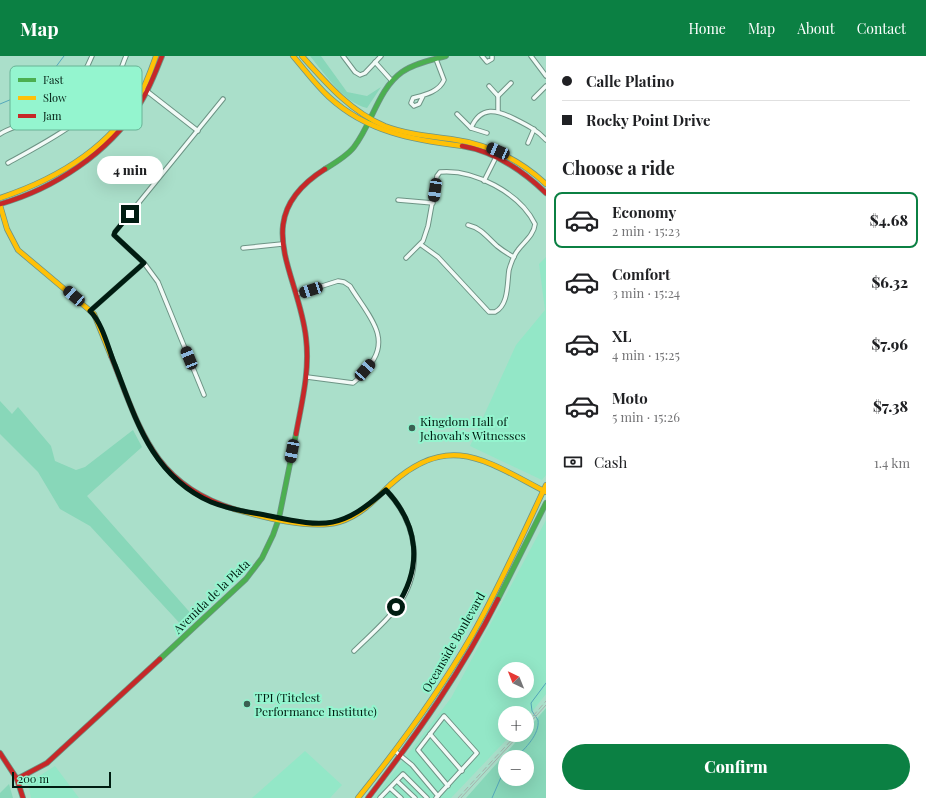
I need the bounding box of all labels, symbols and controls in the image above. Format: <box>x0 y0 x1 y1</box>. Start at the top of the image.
text: Map <box>20 15 59 41</box>
text: Home <box>688 19 726 38</box>
text: Map <box>748 19 775 38</box>
text: About <box>797 19 835 38</box>
text: Contact <box>857 19 906 38</box>
legend <box>10 66 142 130</box>
text: Calle Platino <box>586 71 674 91</box>
text: Fast <box>43 72 63 87</box>
text: Slow <box>43 90 67 105</box>
text: Jam <box>42 108 62 123</box>
text: Rocky Point Drive <box>586 110 711 130</box>
car <box>485 141 511 161</box>
callout: 4 min <box>97 156 163 184</box>
text: Choose a ride <box>562 156 675 180</box>
text: 4 min <box>113 161 147 178</box>
car <box>427 177 443 203</box>
icon: car <box>564 202 600 238</box>
text: Economy <box>612 202 676 222</box>
route end <box>121 205 139 223</box>
text: $4.68 <box>870 210 908 230</box>
text: 2 min · 15:23 <box>612 222 680 239</box>
icon: car <box>564 264 600 300</box>
text: Comfort <box>612 264 670 284</box>
text: $6.32 <box>871 272 908 292</box>
car <box>298 281 324 299</box>
car <box>61 284 87 308</box>
text: 3 min · 15:24 <box>612 284 680 301</box>
icon: car <box>564 326 600 362</box>
text: XL <box>612 326 632 346</box>
text: $7.96 <box>871 334 908 354</box>
car <box>179 345 199 371</box>
text: 4 min · 15:25 <box>612 346 680 363</box>
car <box>353 357 377 383</box>
icon: car <box>564 388 600 424</box>
text: Moto <box>612 388 648 408</box>
text: $7.38 <box>873 396 908 416</box>
text: 5 min · 15:26 <box>612 408 680 425</box>
place label: Kingdom Hall of Jehovah's Witnesses <box>419 413 526 443</box>
marker: Kingdom Hall of Jehovah's Witnesses <box>407 423 417 433</box>
car <box>284 438 300 464</box>
icon: cash <box>562 451 584 473</box>
text: Cash <box>594 452 627 472</box>
text: 1.4 km <box>874 454 910 471</box>
street label: Avenida de la Plata <box>169 555 253 637</box>
street label: Oceanside Boulevard <box>418 589 488 695</box>
route start <box>387 598 405 616</box>
north arrow <box>498 662 534 698</box>
map controls <box>498 662 534 786</box>
place label: TPI (Titelest Performance Institute) <box>255 689 377 719</box>
marker: TPI (Titelest Performance Institute) <box>242 699 252 709</box>
button: + <box>498 706 534 742</box>
button: Confirm <box>562 744 910 790</box>
button: − <box>498 750 534 786</box>
scale bar <box>12 770 111 789</box>
text: 200 m <box>18 771 49 786</box>

